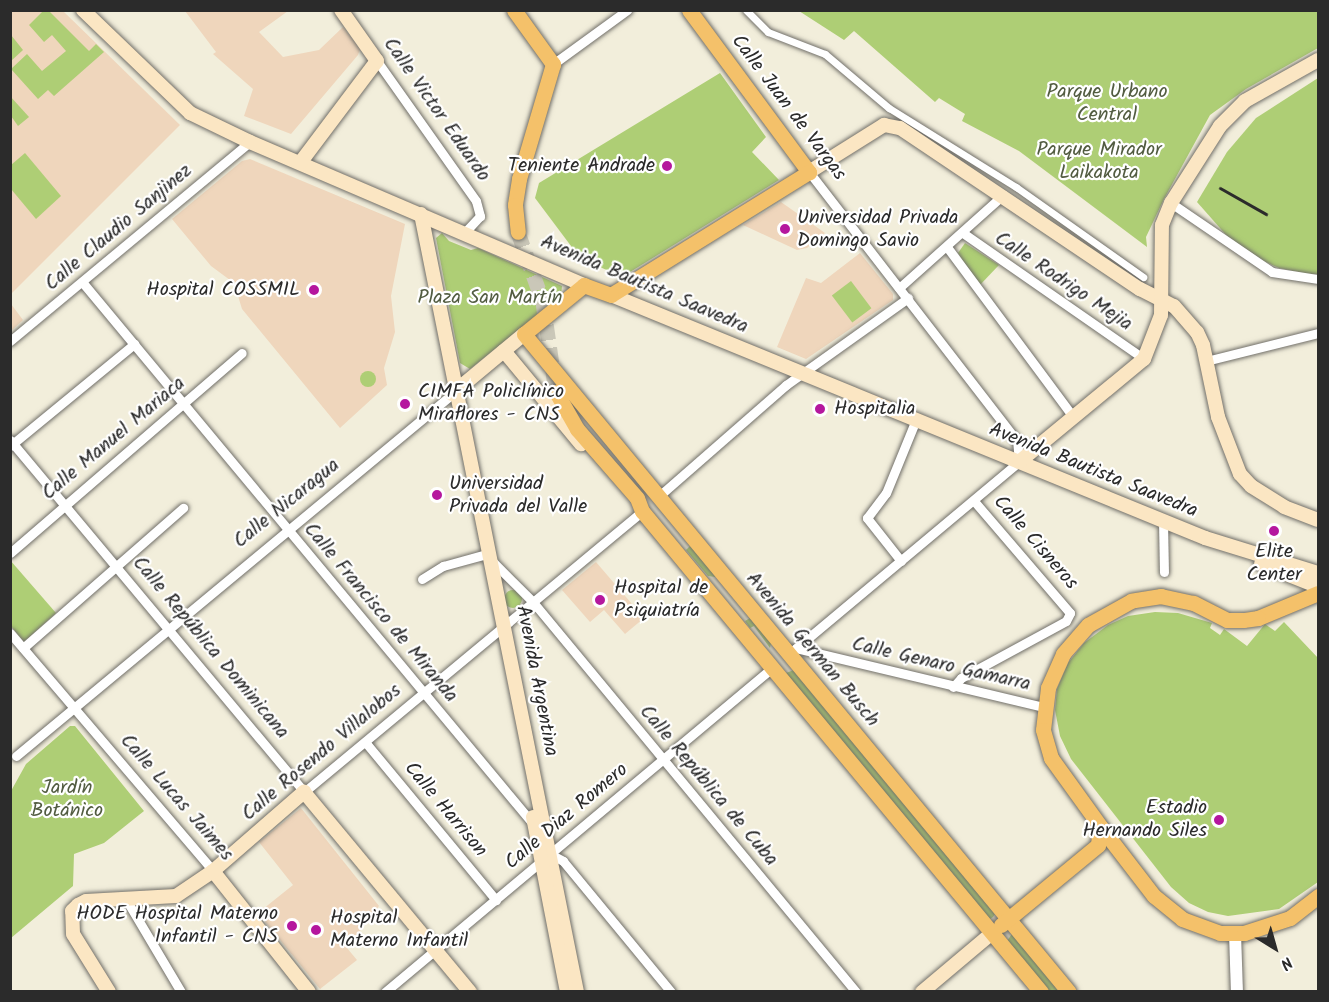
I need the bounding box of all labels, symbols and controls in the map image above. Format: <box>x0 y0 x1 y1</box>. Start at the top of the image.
street label: Calle Juan de Vargas <box>725 30 851 186</box>
street label: Calle Victor Eduardo <box>377 33 495 187</box>
park label: Parque Urbano Central <box>1046 80 1168 127</box>
park label: Parque Mirador Laikakota <box>1036 138 1162 185</box>
place label: Teniente Andrade <box>508 154 655 178</box>
street label: Calle Claudio Sanjinez <box>40 159 198 297</box>
marker: Teniente Andrade <box>660 159 674 173</box>
place label: Universidad Privada Domingo Savio <box>797 206 958 253</box>
marker: Universidad Privada Domingo Savio <box>778 222 792 236</box>
street label: Calle Rodrigo Mejia <box>990 227 1136 337</box>
street label: Avenida Bautista Saavedra <box>537 230 751 340</box>
place label: Hospital COSSMIL <box>146 278 300 302</box>
marker: Hospital COSSMIL <box>305 281 323 299</box>
park label: Plaza San Martín <box>418 286 562 310</box>
street label: Calle Manuel Mariaca <box>37 372 191 506</box>
place label: CIMFA Policlínico Miraflores - CNS <box>418 380 564 427</box>
marker: CIMFA Policlínico Miraflores - CNS <box>396 395 414 413</box>
place label: Hospitalia <box>834 397 915 421</box>
marker: Hospitalia <box>811 400 829 418</box>
street label: Avenida Bautista Saavedra <box>985 418 1201 524</box>
street label: Calle Nicaragua <box>229 454 345 554</box>
place label: Universidad Privada del Valle <box>449 472 587 519</box>
marker: Universidad Privada del Valle <box>430 488 444 502</box>
street label: Calle Cisneros <box>987 491 1083 595</box>
street label: Calle Francisco de Miranda <box>298 518 462 708</box>
marker: Elite Center <box>1267 524 1281 538</box>
place label: Elite Center <box>1247 540 1301 587</box>
street label: Calle República Dominicana <box>127 552 293 744</box>
street label: Avenida German Busch <box>740 568 884 732</box>
place label: Hospital de Psiquiatría <box>614 576 708 623</box>
marker: Hospital de Psiquiatría <box>591 591 609 609</box>
street label: Avenida Argentina <box>510 604 562 758</box>
street label: Calle Genaro Gamarra <box>849 633 1033 697</box>
street label: Calle Rosendo Villalobos <box>237 679 407 827</box>
street label: Calle República de Cuba <box>634 701 782 871</box>
street label: Calle Lucas Jaimes <box>114 730 238 866</box>
street label: Calle Harrison <box>398 757 492 863</box>
street label: Calle Diaz Romero <box>501 759 633 875</box>
park label: Jardín Botánico <box>31 776 103 823</box>
place label: Estadio Hernando Siles <box>1082 796 1207 843</box>
marker: Estadio Hernando Siles <box>1212 813 1226 827</box>
place label: HODE Hospital Materno Infantil - CNS <box>76 903 278 950</box>
place label: Hospital Materno Infantil <box>330 906 468 953</box>
marker: HODE Hospital Materno Infantil - CNS <box>283 917 301 935</box>
north arrow <box>1245 918 1305 978</box>
marker: Hospital Materno Infantil <box>307 921 325 939</box>
text: N <box>1275 950 1298 976</box>

